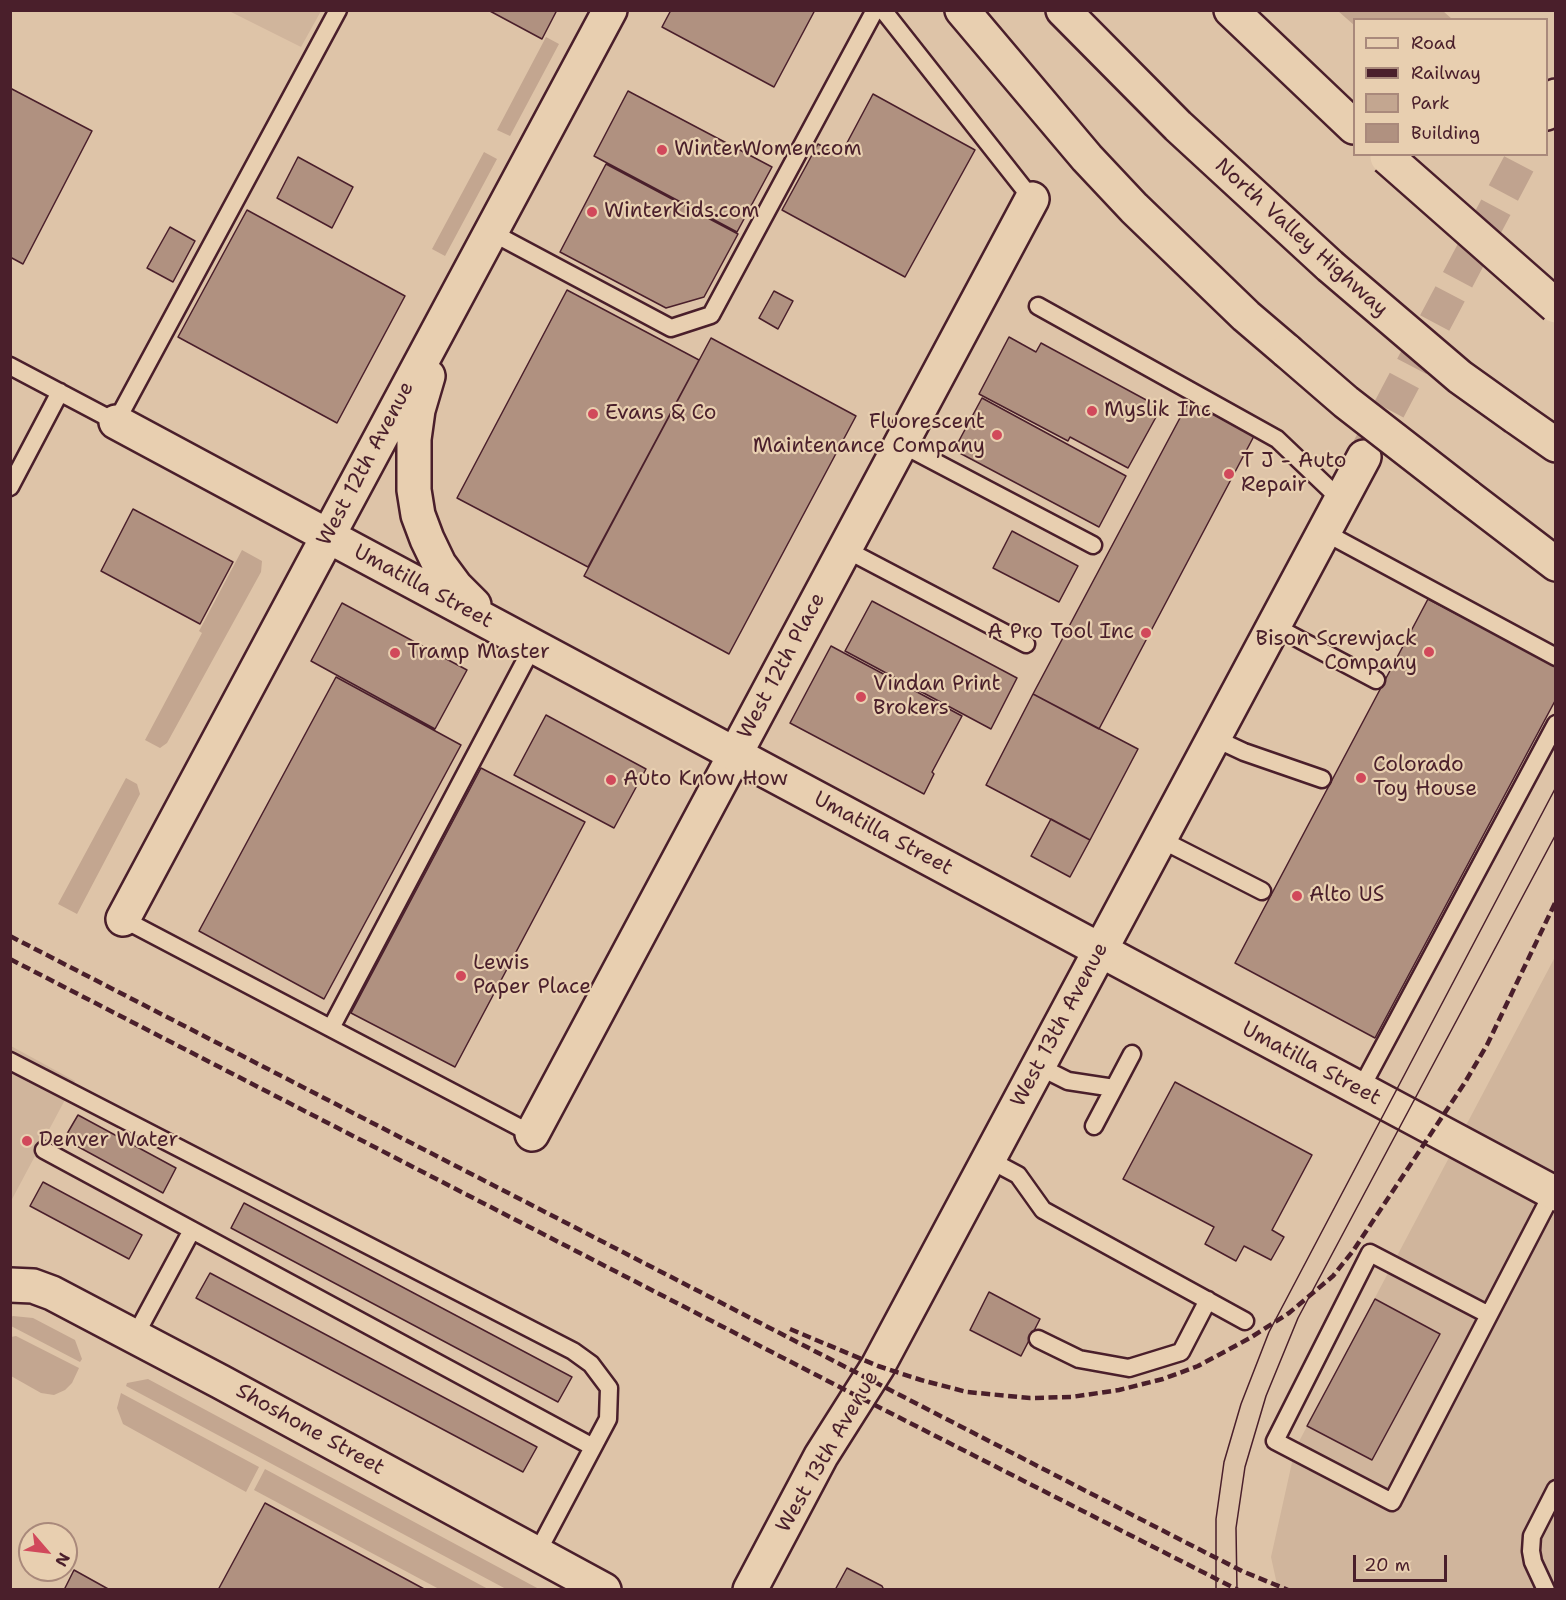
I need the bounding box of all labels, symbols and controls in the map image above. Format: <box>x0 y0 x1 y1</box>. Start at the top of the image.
legend <box>1353 18 1548 156</box>
text: Road <box>1411 31 1456 55</box>
text: Railway <box>1411 61 1481 85</box>
text: Park <box>1411 91 1450 115</box>
text: Building <box>1411 121 1480 145</box>
place label: WinterWomen.com <box>674 137 862 163</box>
marker: WinterWomen.com <box>655 143 669 157</box>
street label: North Valley Highway <box>1209 154 1393 322</box>
place label: WinterKids.com <box>604 199 759 225</box>
marker: WinterKids.com <box>585 205 599 219</box>
street label: West 12th Avenue <box>312 378 420 550</box>
place label: Myslik Inc <box>1104 398 1211 424</box>
place label: Evans & Co <box>605 401 717 427</box>
marker: Myslik Inc <box>1085 404 1099 418</box>
marker: Evans & Co <box>586 407 600 421</box>
place label: Fluorescent Maintenance Company <box>753 410 985 460</box>
marker: Fluorescent Maintenance Company <box>990 428 1004 442</box>
place label: T J - Auto Repair <box>1241 449 1347 499</box>
marker: T J - Auto Repair <box>1222 467 1236 481</box>
street label: Umatilla Street <box>349 540 497 634</box>
street label: West 12th Place <box>733 589 831 743</box>
place label: A Pro Tool Inc <box>987 620 1134 646</box>
marker: A Pro Tool Inc <box>1139 626 1153 640</box>
place label: Bison Screwjack Company <box>1255 627 1417 677</box>
place label: Tramp Master <box>407 640 550 666</box>
marker: Bison Screwjack Company <box>1422 645 1436 659</box>
marker: Tramp Master <box>388 646 402 660</box>
place label: Vindan Print Brokers <box>873 672 1001 722</box>
marker: Vindan Print Brokers <box>854 690 868 704</box>
place label: Colorado Toy House <box>1373 753 1477 803</box>
place label: Auto Know How <box>623 767 788 793</box>
marker: Colorado Toy House <box>1354 771 1368 785</box>
marker: Auto Know How <box>604 773 618 787</box>
street label: Umatilla Street <box>809 787 957 881</box>
place label: Alto US <box>1309 883 1384 909</box>
marker: Alto US <box>1290 889 1304 903</box>
street label: West 13th Avenue <box>1006 938 1114 1112</box>
place label: Lewis Paper Place <box>473 951 591 1001</box>
marker: Lewis Paper Place <box>454 969 468 983</box>
street label: Umatilla Street <box>1237 1017 1385 1111</box>
place label: Denver Water <box>39 1128 178 1154</box>
marker: Denver Water <box>20 1134 34 1148</box>
street label: West 13th Avenue <box>771 1367 885 1537</box>
street label: Shoshone Street <box>231 1379 389 1481</box>
north arrow <box>18 1522 78 1582</box>
scale bar <box>1356 1543 1450 1581</box>
text: N <box>50 1549 75 1570</box>
text: 20 m <box>1364 1553 1410 1577</box>

